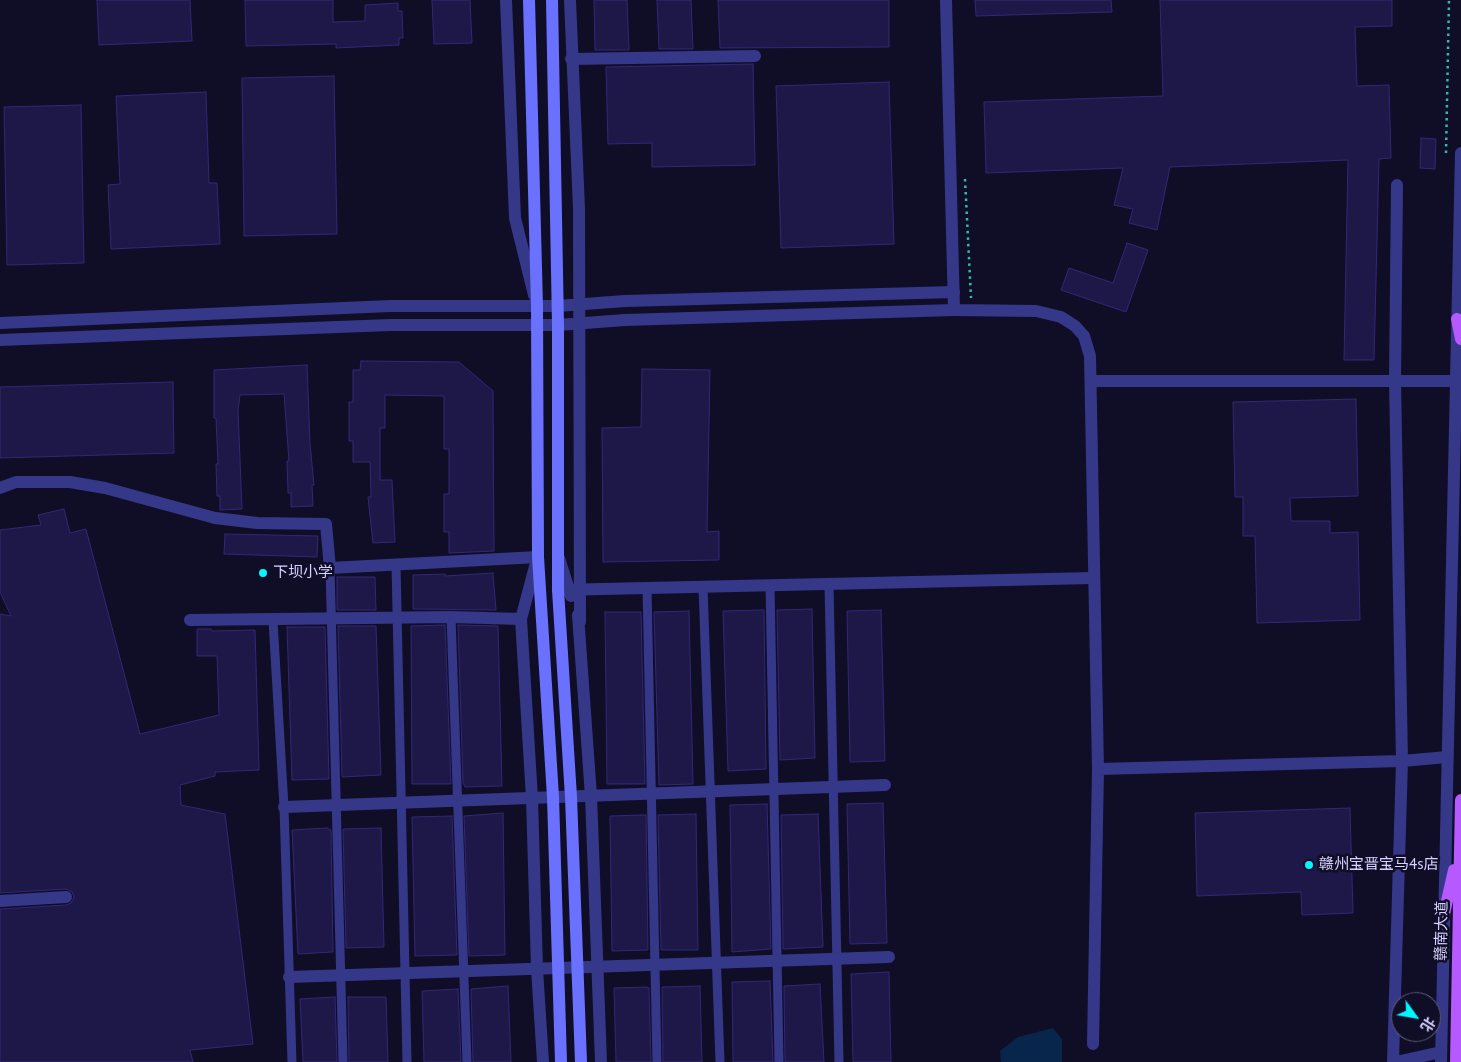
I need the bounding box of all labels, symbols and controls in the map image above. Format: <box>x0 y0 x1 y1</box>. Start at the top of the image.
place label: 下坝小学 <box>273 564 333 582</box>
marker: 下坝小学 <box>257 567 269 579</box>
place label: 赣州宝晋宝马4s店 <box>1319 856 1438 874</box>
marker: 赣州宝晋宝马4s店 <box>1303 859 1315 871</box>
street label: 赣南大道 <box>1432 901 1452 961</box>
north arrow <box>1391 992 1441 1042</box>
text: 北 <box>1417 1014 1439 1035</box>

